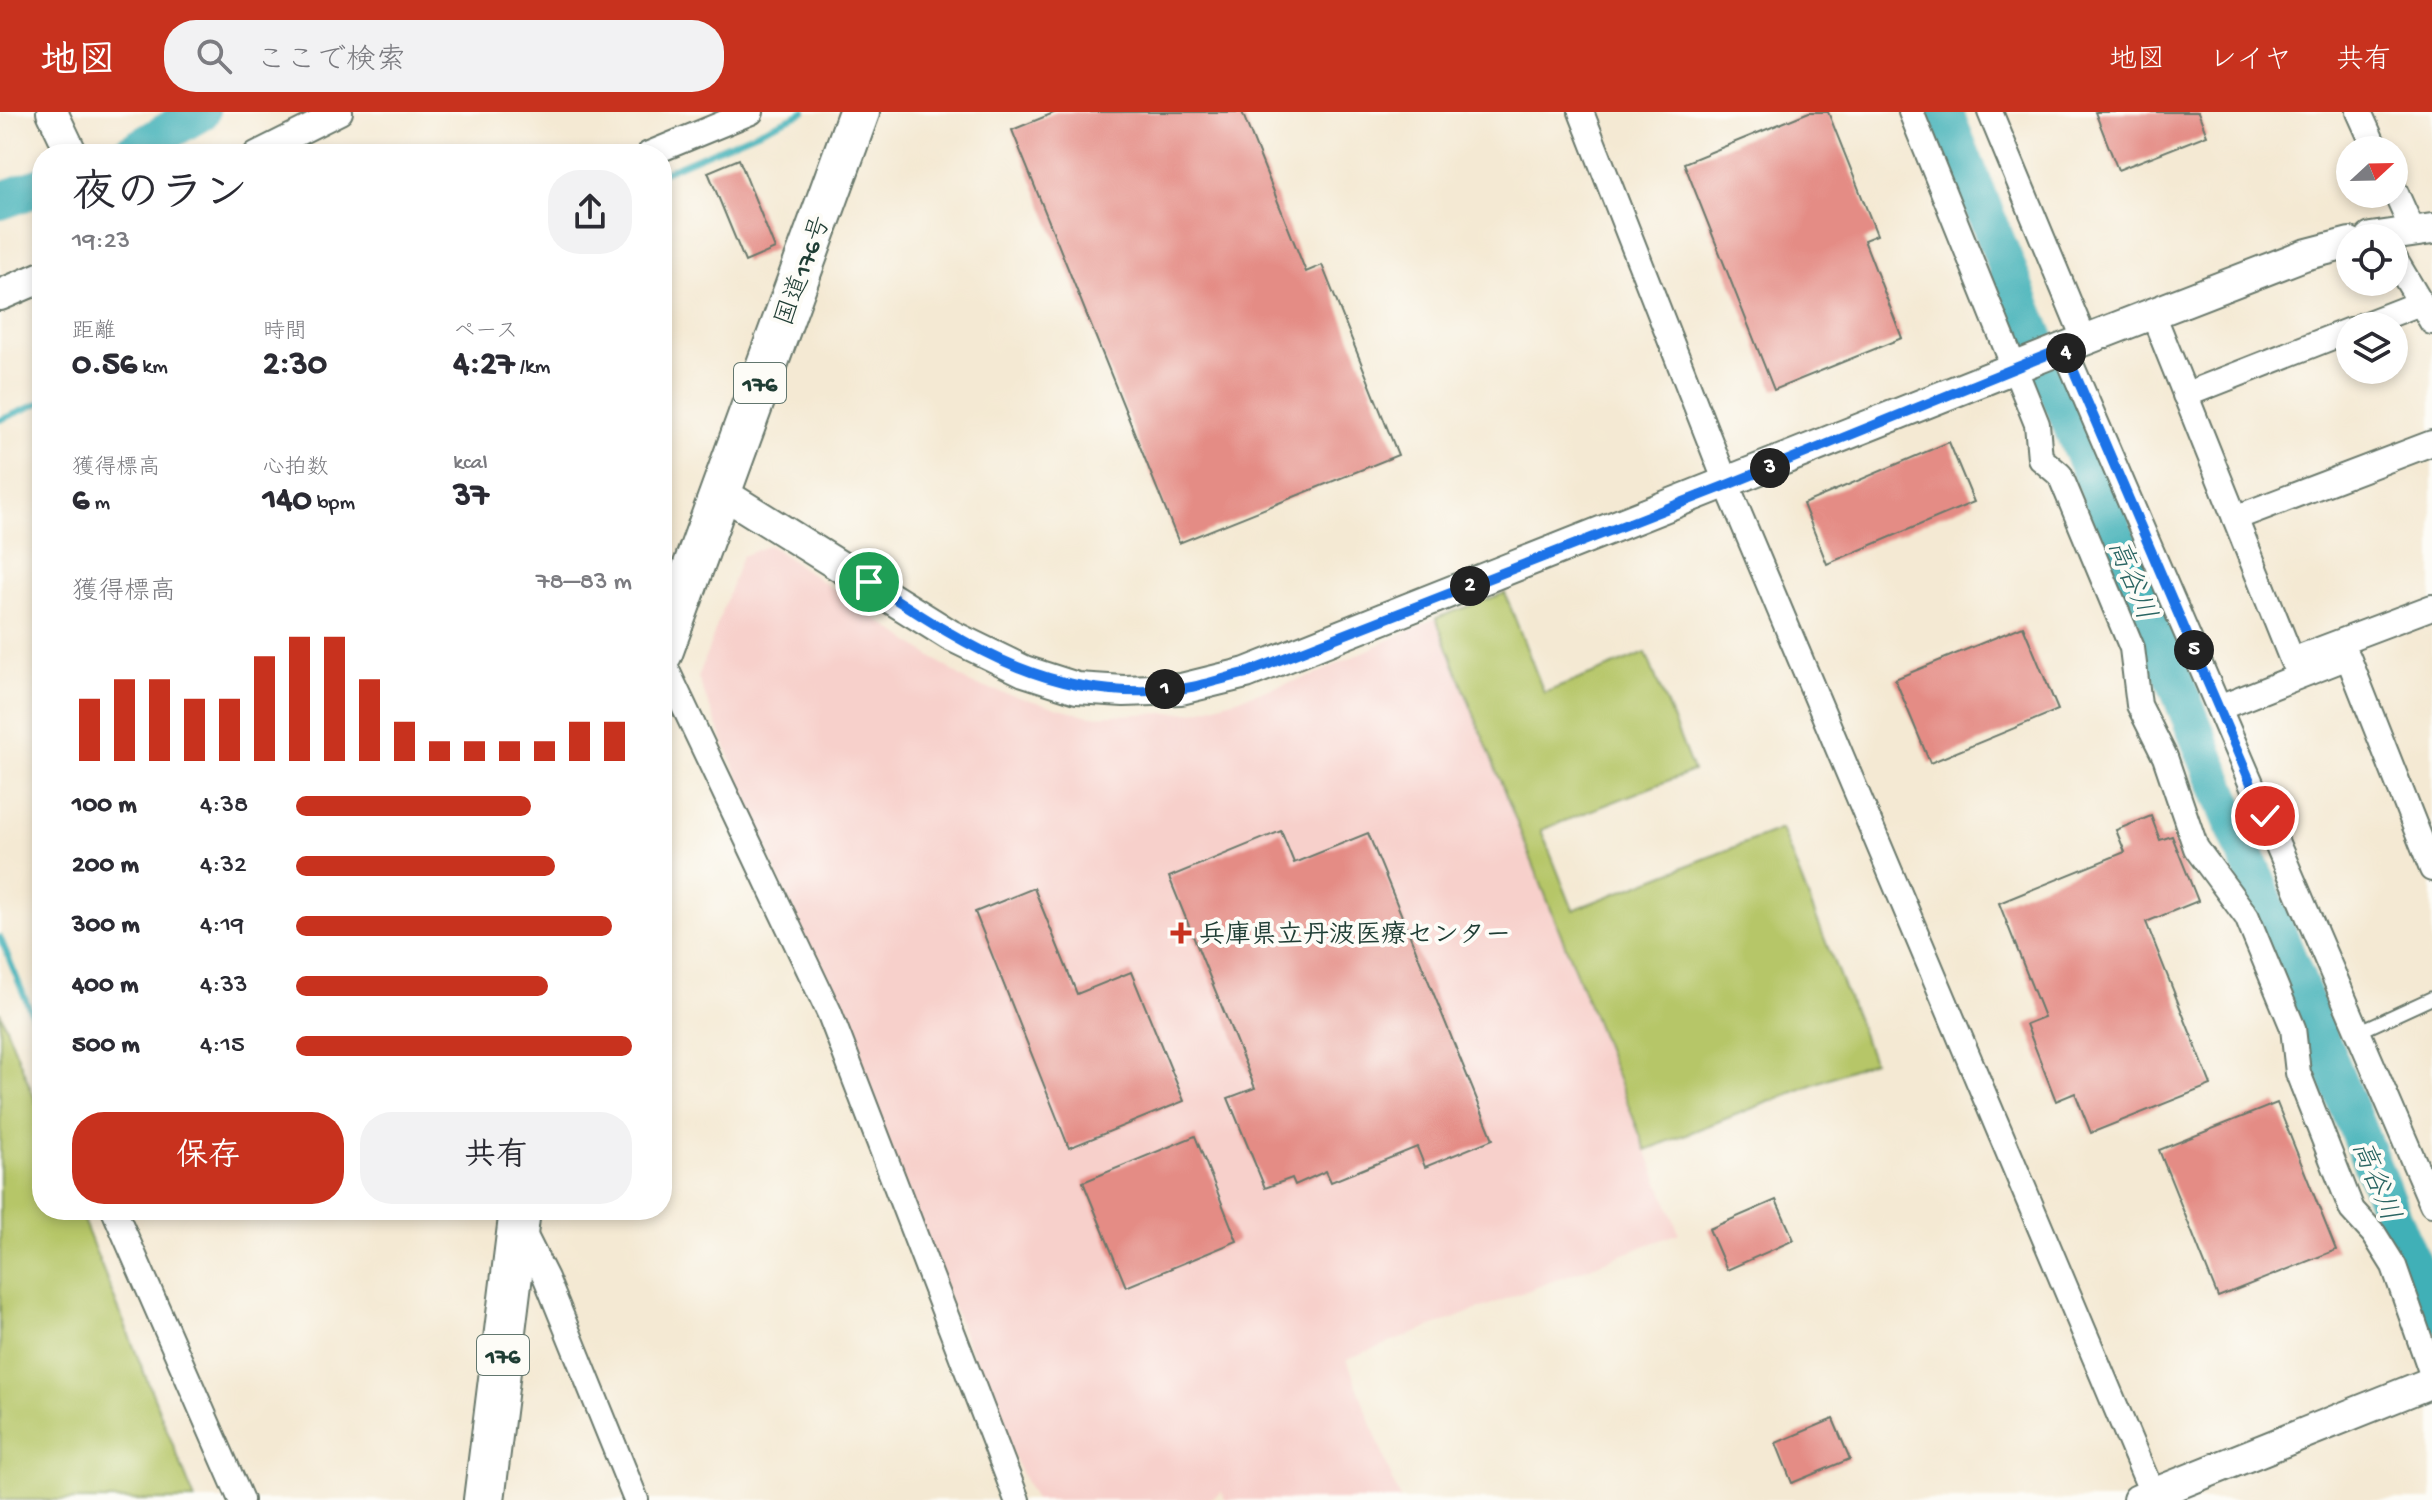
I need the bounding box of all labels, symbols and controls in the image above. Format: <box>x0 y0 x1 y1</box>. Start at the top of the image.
search box <box>164 20 724 92</box>
icon: search <box>192 34 236 78</box>
text: 地図 <box>40 42 116 86</box>
text: ここで検索 <box>256 45 406 80</box>
text: 地図 <box>2109 45 2165 78</box>
text: レイヤ <box>2209 45 2292 78</box>
text: 共有 <box>2336 45 2392 78</box>
north arrow <box>2336 136 2408 208</box>
map controls <box>2336 136 2408 384</box>
button: share <box>548 170 632 254</box>
text: 夜のラン <box>72 171 248 223</box>
street label: 国道176号 <box>770 212 839 331</box>
button: locate <box>2336 224 2408 296</box>
text: 19:23 <box>72 227 130 258</box>
button: layers <box>2336 312 2408 384</box>
text: 距離 <box>72 320 116 346</box>
text: 時間 <box>263 320 307 346</box>
text: ペース <box>453 320 518 346</box>
pin: 4 <box>2046 333 2086 373</box>
text: 4 <box>2061 340 2071 366</box>
text: 0.56 <box>72 346 137 386</box>
text: 2:30 <box>263 346 327 386</box>
text: 4:27 <box>453 346 514 386</box>
text: km <box>137 355 168 381</box>
text: /km <box>514 355 550 381</box>
road number: 176 <box>734 363 786 403</box>
pin: 3 <box>1750 448 1790 488</box>
text: kcal <box>453 451 488 477</box>
text: 3 <box>1764 455 1776 481</box>
text: 獲得標高 <box>72 456 160 482</box>
text: 心拍数 <box>263 456 329 482</box>
text: 37 <box>453 477 489 517</box>
text: 6 <box>72 482 89 522</box>
text: 140 <box>263 482 312 522</box>
text: m <box>89 491 110 517</box>
text: bpm <box>312 491 355 517</box>
water label: 高谷川 <box>2099 535 2162 626</box>
pin <box>835 548 903 616</box>
icon: arrive <box>847 560 891 604</box>
pin: 2 <box>1450 566 1490 606</box>
text: 78–83 m <box>536 568 632 599</box>
text: 2 <box>1465 573 1475 599</box>
text: 獲得標高 <box>72 578 176 609</box>
pin: 5 <box>2174 630 2214 670</box>
text: 5 <box>2188 637 2200 663</box>
pin: 1 <box>1145 669 1185 709</box>
text: 1 <box>1161 676 1169 702</box>
pin <box>2231 782 2299 850</box>
text: 100 m <box>72 791 137 822</box>
text: 4:38 <box>200 791 248 822</box>
icon: check <box>2243 794 2287 838</box>
text: 200 m <box>72 851 139 882</box>
text: 4:32 <box>200 851 247 882</box>
text: 300 m <box>72 911 140 942</box>
text: 4:19 <box>200 911 244 942</box>
place label: 兵庫県立丹波医療センター <box>1199 920 1511 953</box>
marker: 兵庫県立丹波医療センター <box>1170 922 1192 944</box>
text: 400 m <box>72 971 138 1002</box>
text: 4:33 <box>200 971 247 1002</box>
text: 500 m <box>72 1031 140 1062</box>
text: 4:15 <box>200 1031 245 1062</box>
button: 保存 <box>72 1112 344 1204</box>
button: 共有 <box>360 1112 632 1204</box>
water label: 高谷川 <box>2343 1136 2406 1227</box>
road number: 176 <box>477 1335 529 1375</box>

